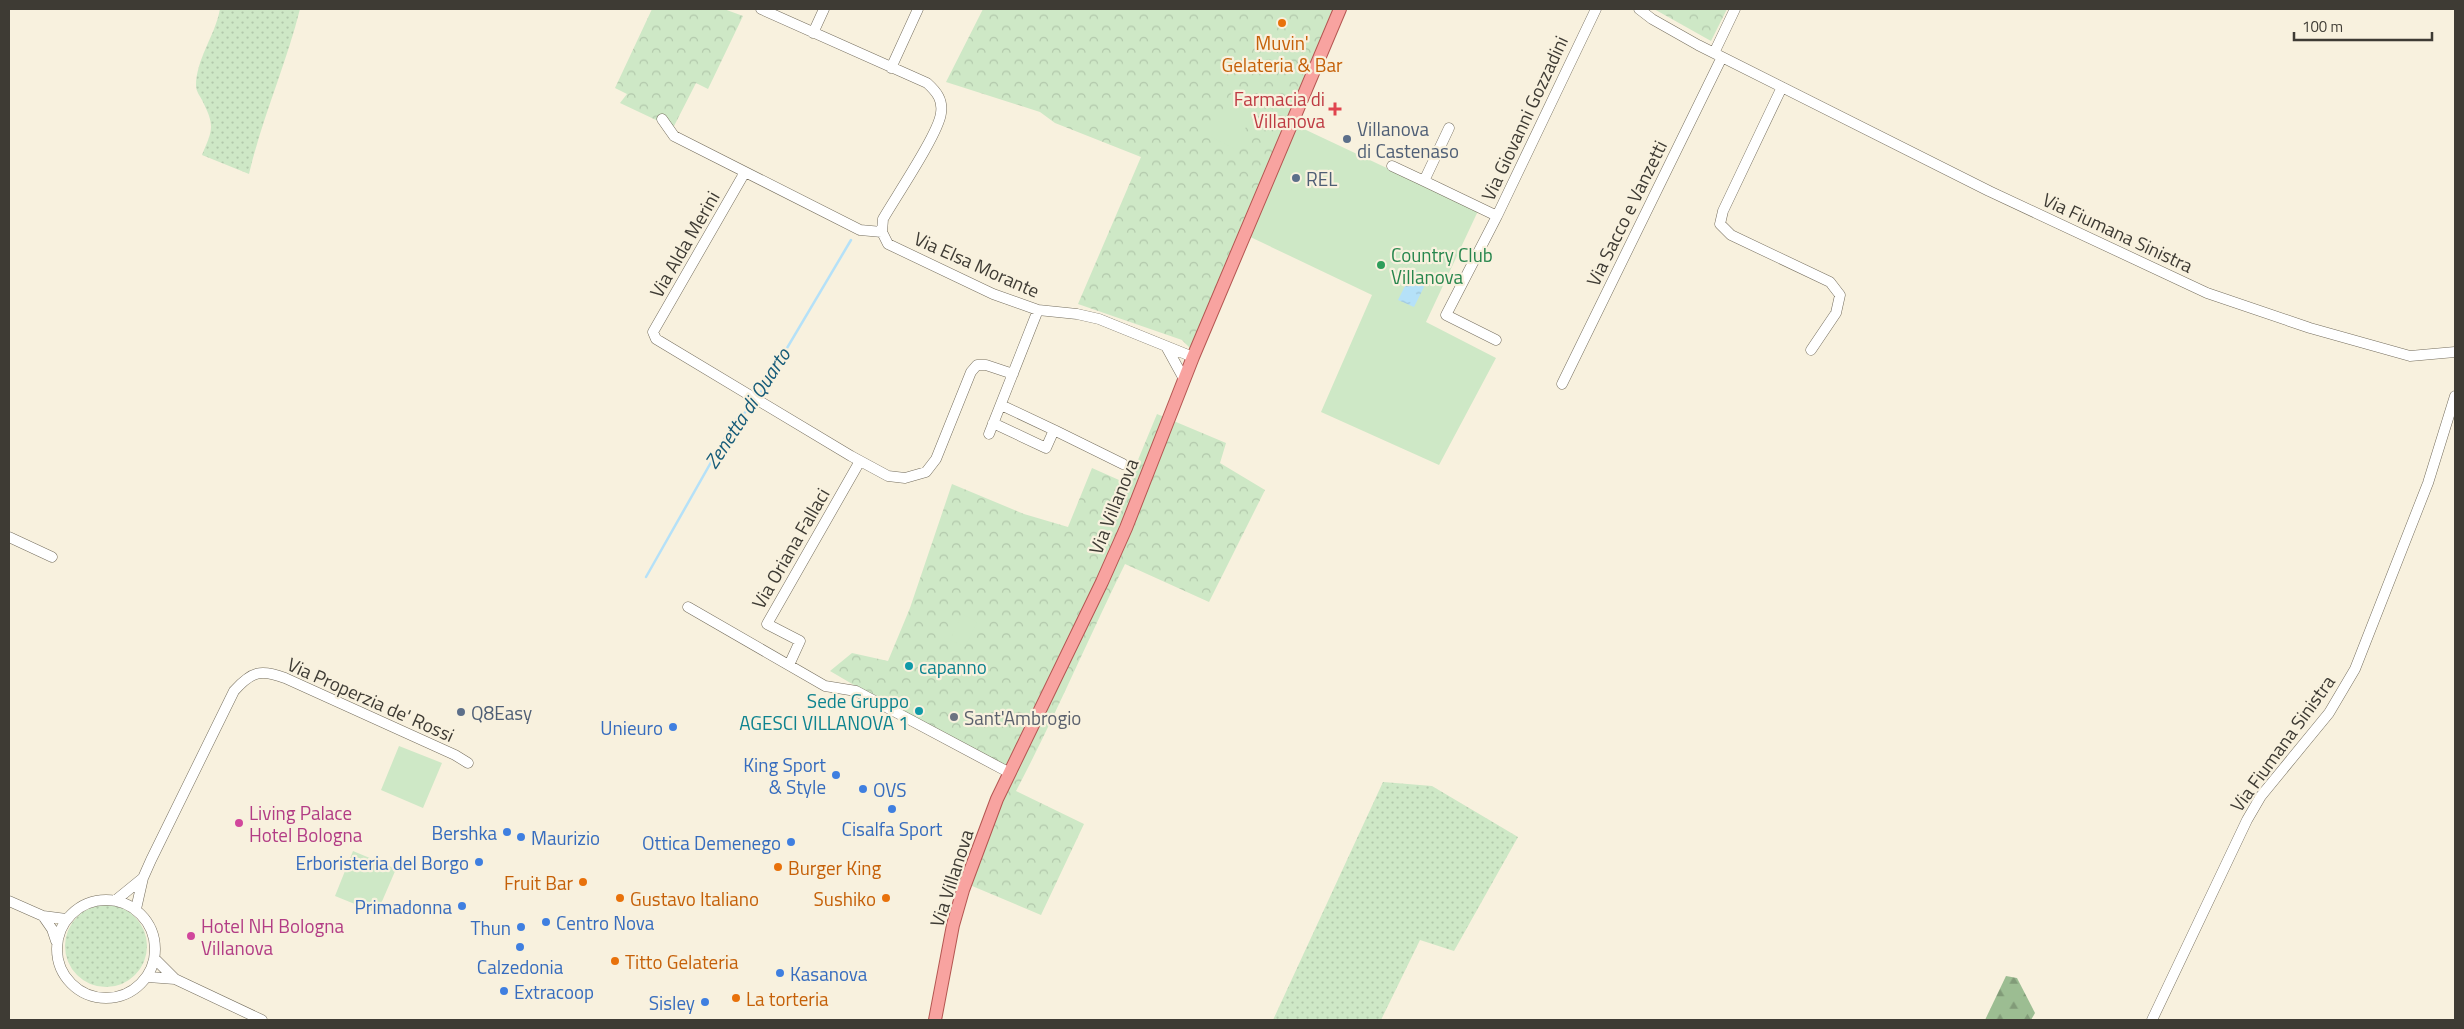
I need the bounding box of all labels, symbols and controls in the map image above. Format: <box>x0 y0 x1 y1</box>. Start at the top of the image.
scale bar <box>2294 10 2432 42</box>
text: 100 m <box>2302 15 2343 38</box>
marker: Muvin' Gelateria & Bar <box>1276 17 1288 29</box>
place label: Muvin' Gelateria & Bar <box>1222 28 1343 79</box>
street label: Via Giovanni Gozzadini <box>1473 31 1575 205</box>
place label: Farmacia di Villanova <box>1234 84 1325 135</box>
marker: Farmacia di Villanova <box>1329 103 1341 115</box>
place label: Villanova di Castenaso <box>1357 114 1459 165</box>
marker: Villanova di Castenaso <box>1341 133 1353 145</box>
street label: Via Sacco e Vanzetti <box>1578 135 1674 291</box>
place label: REL <box>1306 164 1337 193</box>
marker: REL <box>1290 172 1302 184</box>
street label: Via Fiumana Sinistra <box>2038 184 2198 280</box>
street label: Via Alda Merini <box>642 185 726 303</box>
street label: Via Elsa Morante <box>910 223 1044 305</box>
place label: Country Club Villanova <box>1391 240 1493 291</box>
marker: Country Club Villanova <box>1375 259 1387 271</box>
water label: Zenetta di Quarto <box>696 340 798 475</box>
street label: Via Villanova <box>1081 453 1146 558</box>
street label: Via Oriana Fallaci <box>744 482 836 614</box>
street label: Via Properzia de' Rossi <box>283 649 459 749</box>
place label: capanno <box>919 652 987 681</box>
marker: capanno <box>903 660 915 672</box>
street label: Via Fiumana Sinistra <box>2222 668 2342 817</box>
place label: Sede Gruppo AGESCI VILLANOVA 1 <box>739 686 909 737</box>
place label: Q8Easy <box>471 698 532 727</box>
place label: Sant'Ambrogio <box>964 703 1081 732</box>
marker: Sede Gruppo AGESCI VILLANOVA 1 <box>913 705 925 717</box>
marker: Q8Easy <box>455 706 467 718</box>
marker: Sant'Ambrogio <box>948 711 960 723</box>
place label: Unieuro <box>600 713 663 742</box>
marker: Unieuro <box>667 721 679 733</box>
place label: King Sport & Style <box>743 750 826 801</box>
marker: King Sport & Style <box>830 769 842 781</box>
place label: OVS <box>873 775 907 804</box>
marker: OVS <box>857 783 869 795</box>
place label: Living Palace Hotel Bologna <box>249 798 363 849</box>
marker: Cisalfa Sport <box>886 803 898 815</box>
place label: Cisalfa Sport <box>842 814 943 843</box>
marker: Living Palace Hotel Bologna <box>233 817 245 829</box>
place label: Bershka <box>432 818 497 847</box>
place label: Maurizio <box>531 823 600 852</box>
street label: Via Villanova <box>922 825 981 931</box>
marker: Bershka <box>501 826 513 838</box>
place label: Ottica Demenego <box>642 828 781 857</box>
marker: Maurizio <box>515 831 527 843</box>
marker: Ottica Demenego <box>785 836 797 848</box>
place label: Erboristeria del Borgo <box>295 848 469 877</box>
place label: Burger King <box>788 853 882 882</box>
marker: Erboristeria del Borgo <box>473 856 485 868</box>
marker: Burger King <box>772 861 784 873</box>
place label: Fruit Bar <box>504 868 573 897</box>
marker: Fruit Bar <box>577 876 589 888</box>
place label: Gustavo Italiano <box>630 884 759 913</box>
place label: Sushiko <box>814 884 876 913</box>
place label: Primadonna <box>355 892 452 921</box>
marker: Gustavo Italiano <box>614 892 626 904</box>
marker: Sushiko <box>880 892 892 904</box>
marker: Primadonna <box>456 900 468 912</box>
place label: Centro Nova <box>556 908 655 937</box>
place label: Hotel NH Bologna Villanova <box>201 911 344 962</box>
place label: Thun <box>471 913 511 942</box>
marker: Centro Nova <box>540 916 552 928</box>
marker: Thun <box>515 921 527 933</box>
marker: Hotel NH Bologna Villanova <box>185 930 197 942</box>
marker: Calzedonia <box>514 941 526 953</box>
place label: Titto Gelateria <box>625 947 739 976</box>
place label: Calzedonia <box>477 952 564 981</box>
marker: Titto Gelateria <box>609 955 621 967</box>
place label: Kasanova <box>790 959 868 988</box>
marker: Kasanova <box>774 967 786 979</box>
place label: Extracoop <box>514 977 594 1006</box>
place label: La torteria <box>746 984 829 1013</box>
marker: Extracoop <box>498 985 510 997</box>
place label: Sisley <box>649 988 695 1017</box>
marker: La torteria <box>730 992 742 1004</box>
marker: Sisley <box>699 996 711 1008</box>

